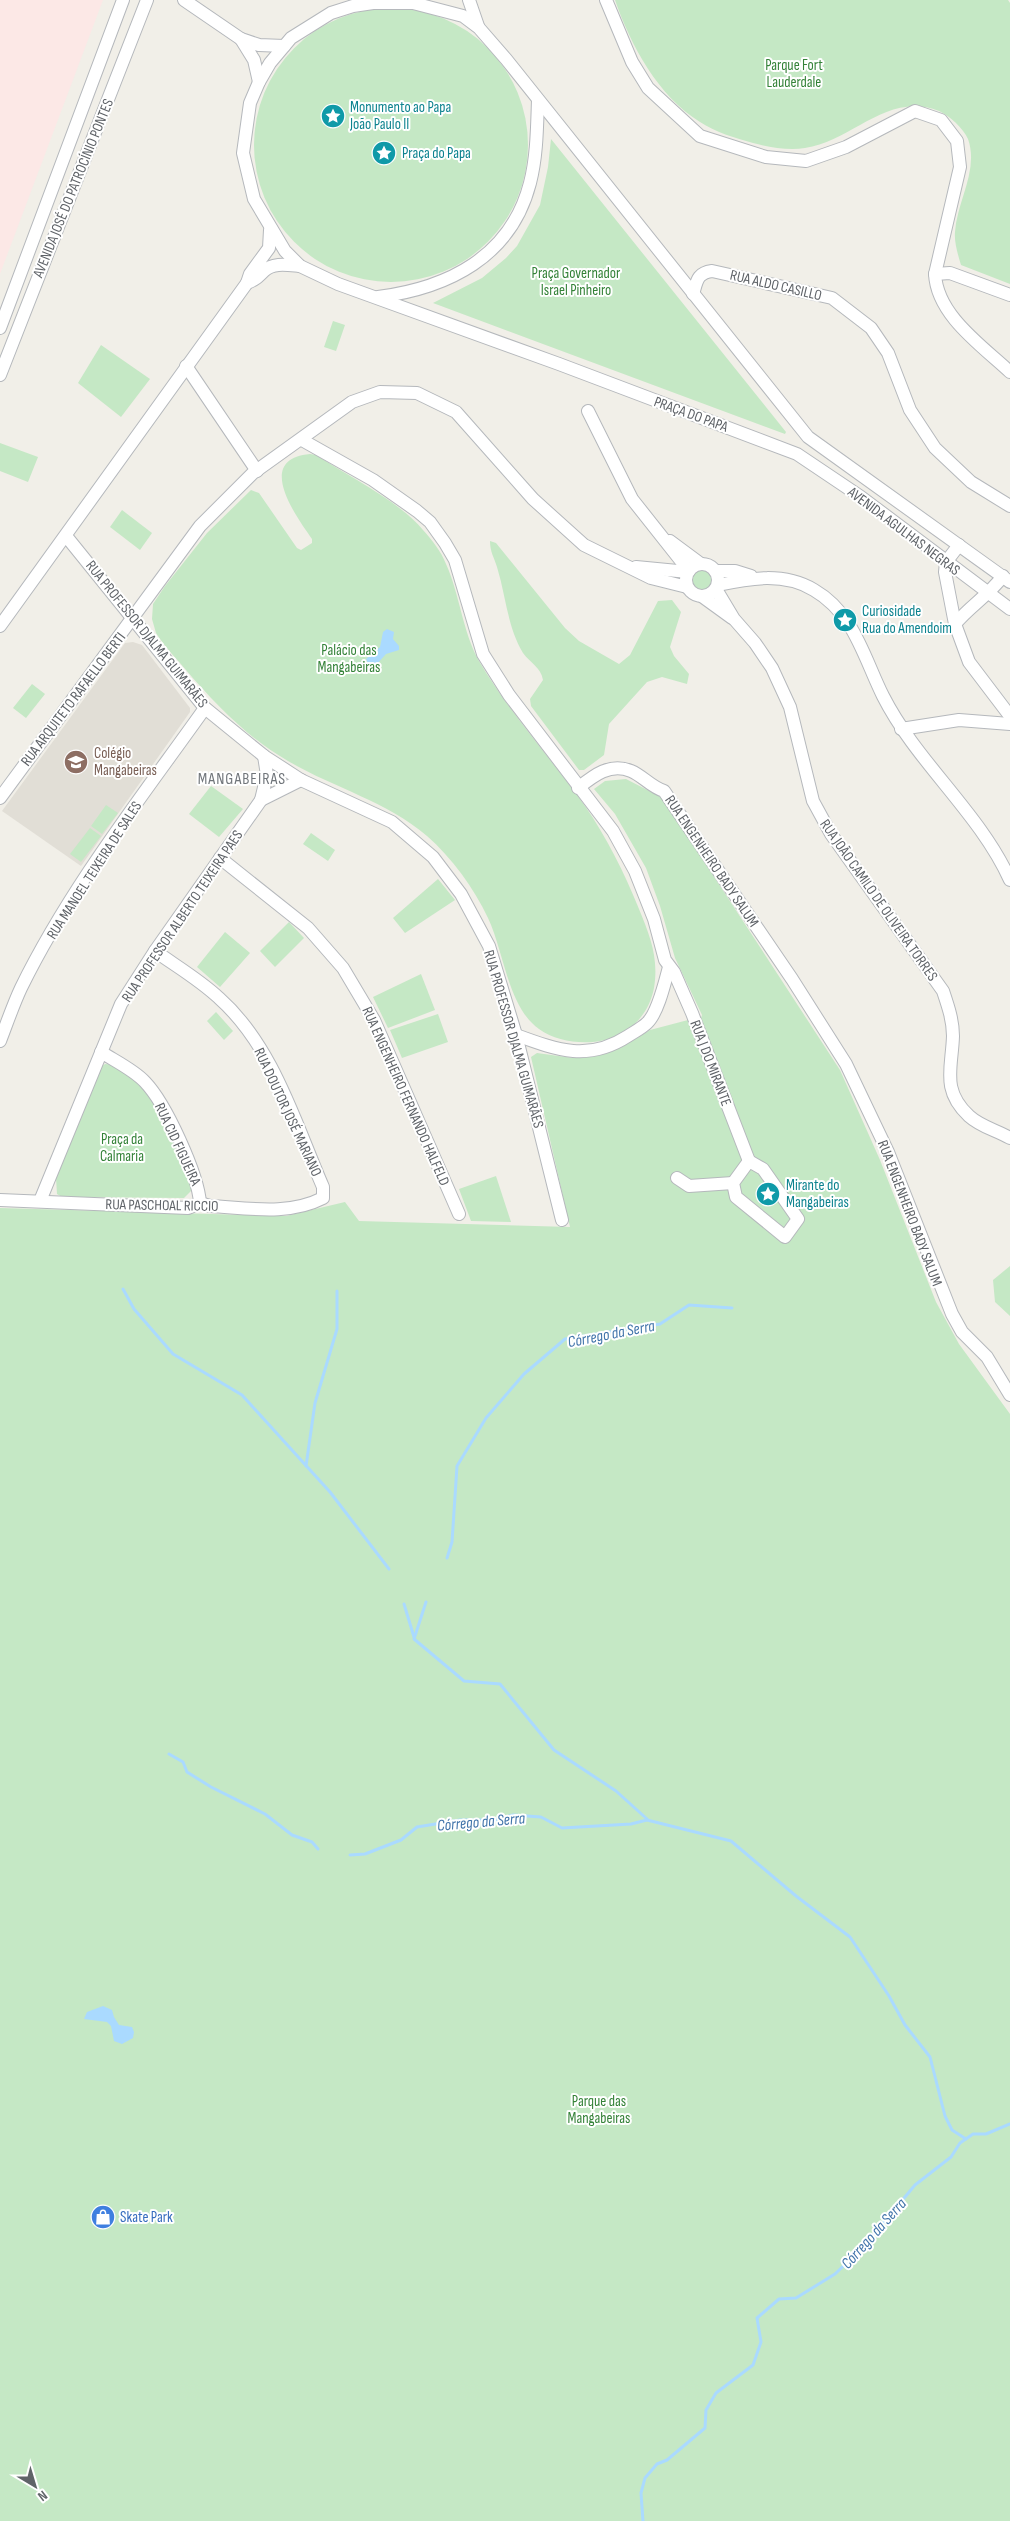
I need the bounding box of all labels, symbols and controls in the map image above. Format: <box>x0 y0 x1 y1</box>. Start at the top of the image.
park label: Parque Fort Lauderdale <box>765 56 823 92</box>
street label: AVENIDA JOSÉ DO PATROCÍNIO PONTES <box>28 96 118 281</box>
place label: Monumento ao Papa João Paulo II <box>349 98 452 134</box>
place icon: Monumento ao Papa João Paulo II <box>320 103 346 129</box>
place icon: Praça do Papa <box>371 140 397 166</box>
place label: Praça do Papa <box>402 144 471 163</box>
park label: Praça Governador Israel Pinheiro <box>532 264 621 300</box>
street label: RUA ALDO CASILLO <box>728 266 824 305</box>
street label: PRAÇA DO PAPA <box>651 392 731 437</box>
street label: AVENIDA AGULHAS NEGRAS <box>843 482 964 580</box>
street label: RUA PROFESSOR DJALMA GUIMARÃES <box>81 557 212 712</box>
place label: Curiosidade Rua do Amendoim <box>862 602 952 638</box>
place icon: Curiosidade Rua do Amendoim <box>832 607 858 633</box>
street label: RUA ARQUITETO RAFAELLO BERTI <box>17 629 130 770</box>
park label: Palácio das Mangabeiras <box>318 641 380 677</box>
place label: Colégio Mangabeiras <box>94 744 157 780</box>
school or university icon: Colégio Mangabeiras <box>63 749 89 775</box>
district label: MANGABEIRAS <box>198 770 286 789</box>
street label: RUA ENGENHEIRO BADY SALUM <box>660 792 763 931</box>
street label: RUA MANOEL TEIXEIRA DE SALES <box>43 798 146 943</box>
street label: RUA JOÃO CAMILO DE OLIVEIRA TORRES <box>815 816 942 985</box>
street label: RUA PROFESSOR ALBERTO TEIXEIRA PAES <box>118 827 247 1006</box>
street label: RUA PROFESSOR DJALMA GUIMARÃES <box>479 948 548 1130</box>
street label: RUA ENGENHEIRO FERNANDO HALFELD <box>357 1004 454 1189</box>
street label: RUA J DO MIRANTE <box>685 1017 736 1109</box>
street label: RUA DOUTOR JOSÉ MARIANO <box>249 1045 326 1180</box>
street label: RUA CID FIGUEIRA <box>150 1100 205 1189</box>
park label: Praça da Calmaria <box>100 1130 144 1166</box>
street label: RUA ENGENHEIRO BADY SALUM <box>873 1137 946 1289</box>
place label: Mirante do Mangabeiras <box>786 1176 849 1212</box>
place icon: Mirante do Mangabeiras <box>755 1181 781 1207</box>
street label: RUA PASCHOAL RICCIO <box>105 1195 219 1216</box>
water label: Córrego da Serra <box>566 1317 657 1352</box>
water label: Córrego da Serra <box>436 1809 526 1836</box>
park label: Parque das Mangabeiras <box>568 2092 630 2128</box>
water label: Córrego da Serra <box>838 2194 911 2273</box>
shop icon: Skate Park <box>90 2204 116 2230</box>
place label: Skate Park <box>120 2208 173 2227</box>
north arrow <box>10 2461 60 2511</box>
text: N <box>35 2487 51 2505</box>

